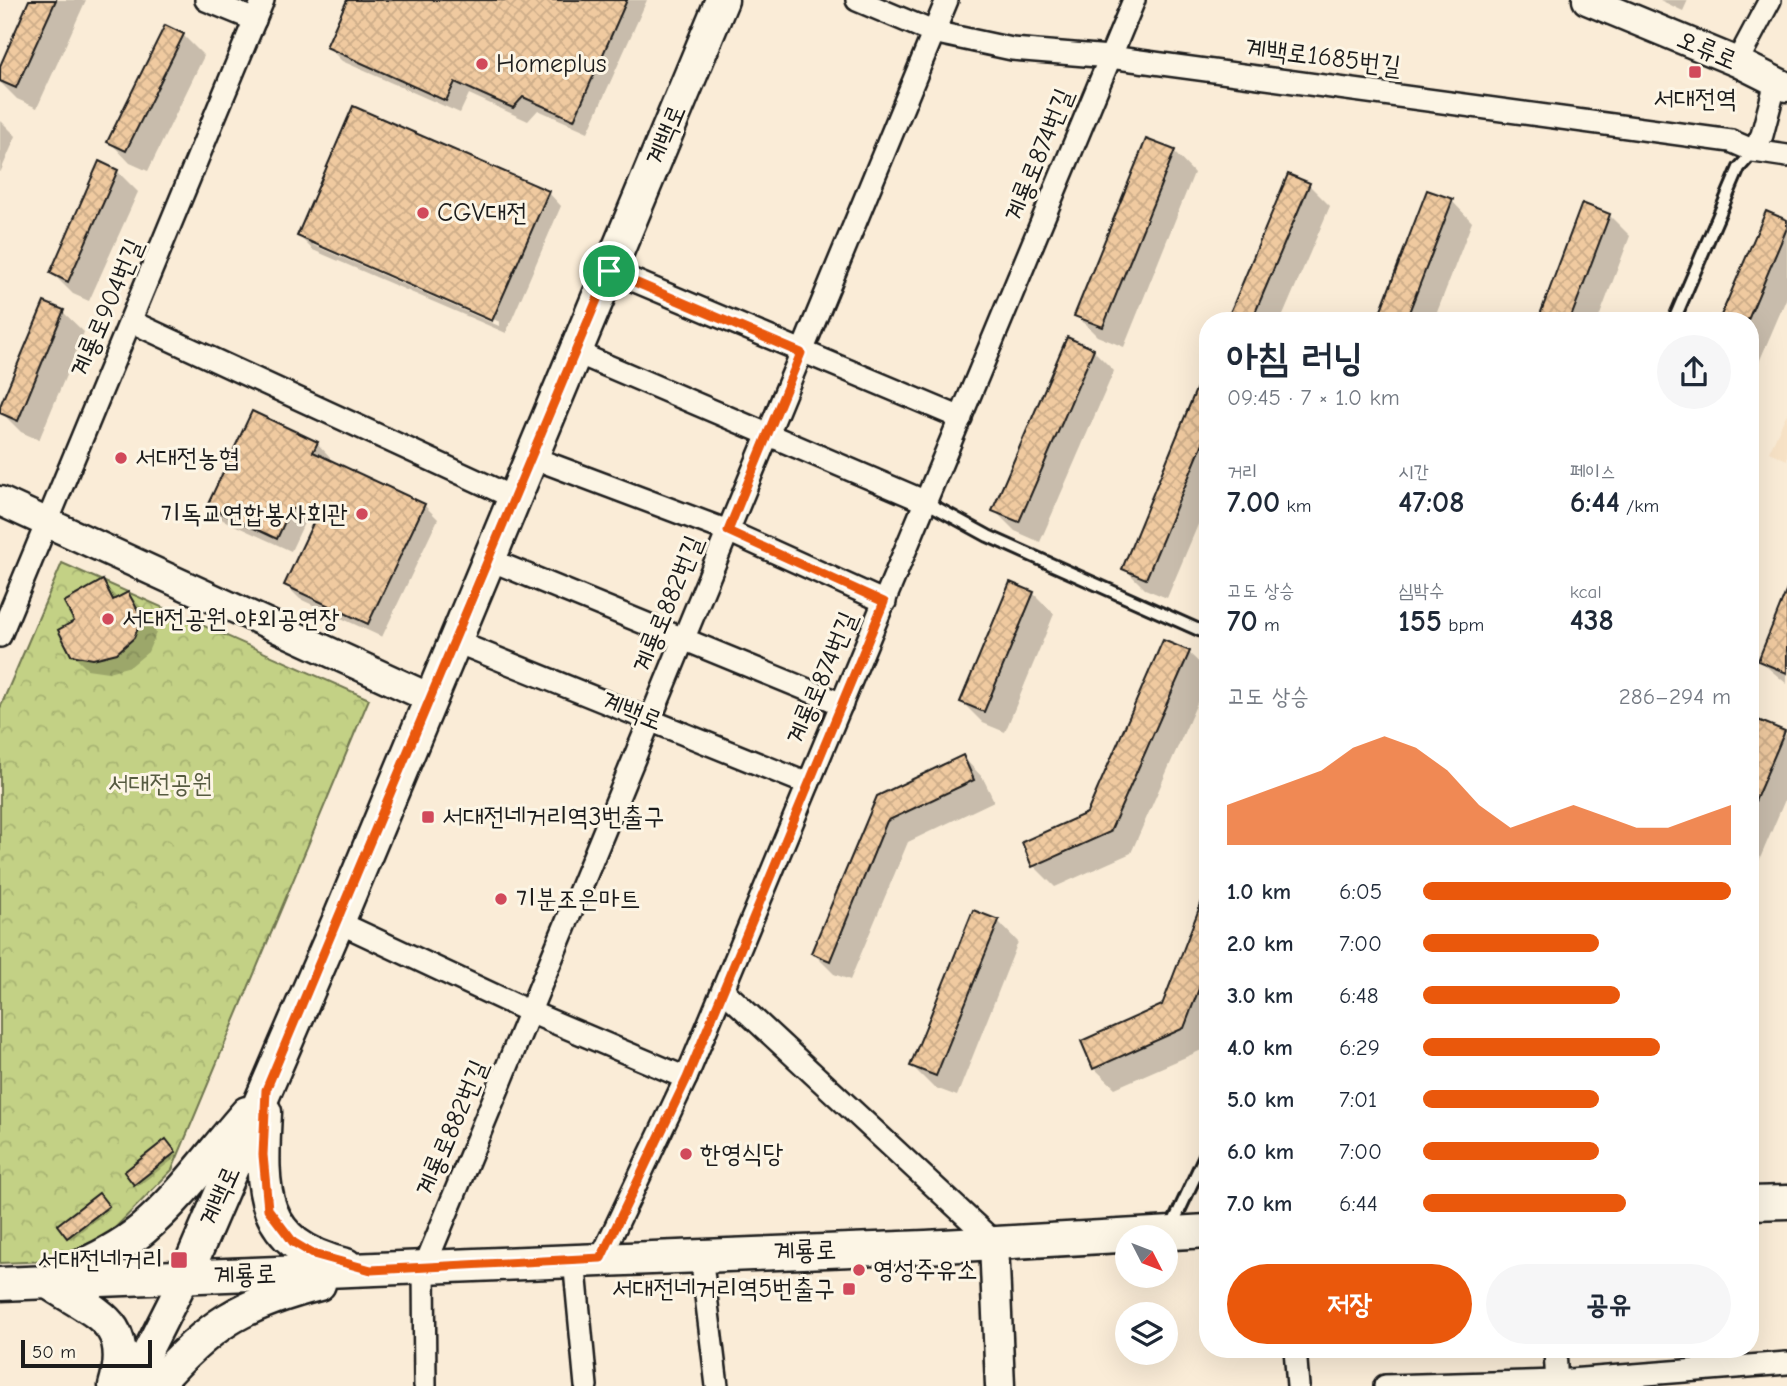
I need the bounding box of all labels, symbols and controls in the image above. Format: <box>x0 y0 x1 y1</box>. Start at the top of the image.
street label: 오류로 <box>1672 24 1742 76</box>
street label: 계백로1685번길 <box>1244 33 1403 81</box>
place label: Homeplus <box>496 49 607 79</box>
marker: Homeplus <box>474 56 490 72</box>
marker: 서대전역 <box>1687 64 1703 80</box>
street label: 계룡로874번길 <box>999 84 1079 226</box>
place label: 서대전역 <box>1653 84 1737 114</box>
street label: 계백로 <box>640 100 692 170</box>
place label: CGV대전 <box>437 198 527 228</box>
marker: CGV대전 <box>415 205 431 221</box>
street label: 계룡로904번길 <box>65 234 150 381</box>
pin <box>579 241 639 301</box>
icon: arrive <box>590 252 628 290</box>
button: share <box>1657 335 1731 409</box>
text: 아침 러닝 <box>1227 336 1363 380</box>
text: 09:45 · 7 × 1.0 km <box>1227 384 1400 411</box>
place label: 서대전농협 <box>135 443 240 473</box>
marker: 서대전농협 <box>113 450 129 466</box>
text: 거리 <box>1227 461 1258 483</box>
text: 시간 <box>1398 461 1429 483</box>
text: 페이스 <box>1570 461 1616 483</box>
text: 7.00 <box>1227 485 1280 520</box>
text: 47:08 <box>1398 485 1465 520</box>
text: 6:44 <box>1570 485 1620 520</box>
text: km <box>1280 495 1312 517</box>
text: /km <box>1620 495 1659 517</box>
place label: 기독교연합봉사회관 <box>160 499 348 529</box>
marker: 기독교연합봉사회관 <box>354 506 370 522</box>
street label: 계룡로882번길 <box>627 531 709 677</box>
text: 고도 상승 <box>1227 580 1295 602</box>
text: 심박수 <box>1398 580 1444 602</box>
text: kcal <box>1570 581 1602 603</box>
text: 438 <box>1570 603 1614 638</box>
place label: 서대전공원 야외공연장 <box>122 604 340 634</box>
text: 70 <box>1227 604 1258 639</box>
text: 155 <box>1398 604 1442 639</box>
street label: 계룡로874번길 <box>781 607 863 749</box>
marker: 서대전공원 야외공연장 <box>100 611 116 627</box>
text: m <box>1258 614 1280 636</box>
text: bpm <box>1442 614 1484 636</box>
text: 고도 상승 <box>1227 683 1309 710</box>
text: 286–294 m <box>1619 683 1731 710</box>
street label: 계백로 <box>597 685 667 737</box>
park label: 서대전공원 <box>108 769 212 799</box>
place label: 서대전네거리역3번출구 <box>442 802 664 832</box>
marker: 서대전네거리역3번출구 <box>420 809 436 825</box>
text: 1.0 km <box>1227 878 1291 905</box>
text: 6:05 <box>1339 878 1382 905</box>
place label: 기분조은마트 <box>515 884 641 914</box>
marker: 기분조은마트 <box>493 891 509 907</box>
text: 2.0 km <box>1227 930 1293 957</box>
text: 7:00 <box>1339 930 1382 957</box>
text: 3.0 km <box>1227 982 1293 1009</box>
text: 6:48 <box>1339 982 1379 1009</box>
text: 4.0 km <box>1227 1034 1293 1061</box>
text: 6:29 <box>1339 1034 1380 1061</box>
street label: 계룡로882번길 <box>410 1055 494 1201</box>
text: 5.0 km <box>1227 1086 1294 1113</box>
text: 7:01 <box>1339 1086 1377 1113</box>
text: 6.0 km <box>1227 1138 1294 1165</box>
text: 7:00 <box>1339 1138 1382 1165</box>
place label: 한영식당 <box>700 1139 784 1169</box>
marker: 한영식당 <box>678 1146 694 1162</box>
street label: 계백로 <box>194 1161 246 1231</box>
text: 7.0 km <box>1227 1190 1292 1217</box>
text: 6:44 <box>1339 1190 1378 1217</box>
north arrow <box>1115 1225 1178 1288</box>
map controls <box>1115 1225 1178 1365</box>
street label: 계룡로 <box>773 1235 837 1267</box>
place label: 서대전네거리 <box>37 1245 163 1275</box>
marker: 서대전네거리 <box>169 1250 189 1270</box>
place label: 영성주유소 <box>873 1255 978 1285</box>
street label: 계룡로 <box>213 1259 277 1291</box>
marker: 영성주유소 <box>851 1262 867 1278</box>
button: 저장 <box>1227 1264 1472 1344</box>
button: 공유 <box>1486 1264 1731 1344</box>
place label: 서대전네거리역5번출구 <box>612 1274 835 1304</box>
marker: 서대전네거리역5번출구 <box>841 1281 857 1297</box>
button: layers <box>1115 1302 1178 1365</box>
scale bar <box>21 1337 152 1369</box>
text: 50 m <box>32 1341 76 1363</box>

